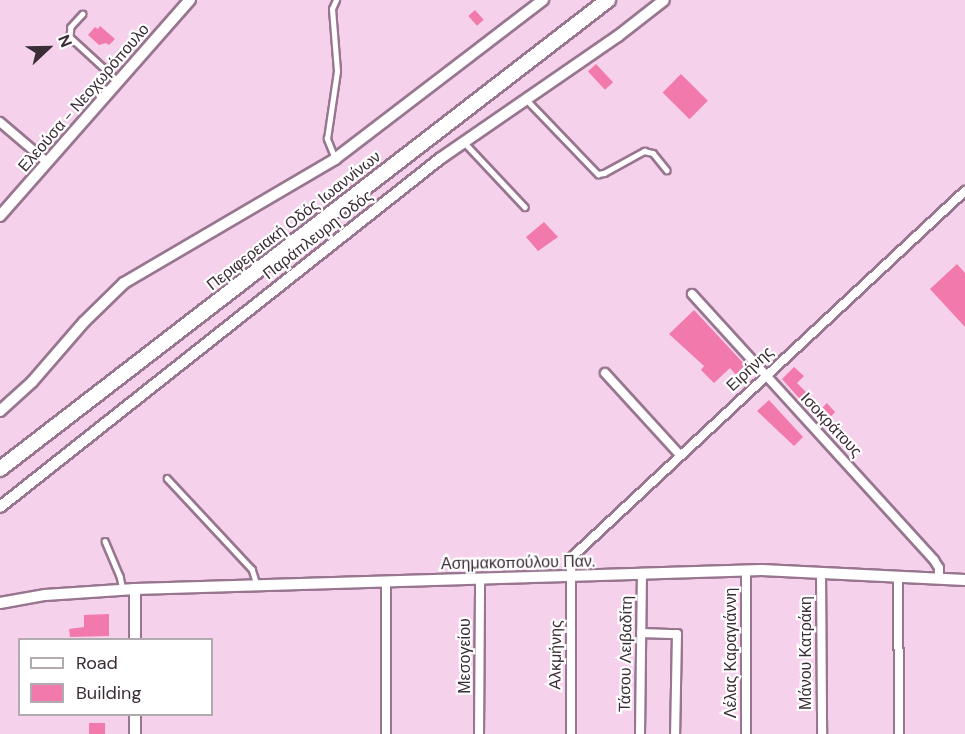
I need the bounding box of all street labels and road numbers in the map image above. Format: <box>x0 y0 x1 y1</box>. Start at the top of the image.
street label: Ελεούσα - Νεοχωρόπουλο <box>14 20 154 176</box>
street label: Περιφερειακή Οδός Ιωαννίνων <box>203 147 385 295</box>
street label: Παράπλευρη Οδός <box>259 186 377 284</box>
street label: Ειρήνης <box>723 343 777 395</box>
street label: Ισοκράτους <box>796 389 866 461</box>
street label: Ασημακοπούλου Παν. <box>441 552 595 574</box>
street label: Λέλας Καραγιάννη <box>721 588 741 718</box>
street label: Τάσου Λειβαδίτη <box>615 596 637 712</box>
street label: Μάνου Κατράκη <box>796 596 816 710</box>
street label: Μεσογείου <box>455 618 475 694</box>
street label: Αλκμήνης <box>546 620 566 690</box>

